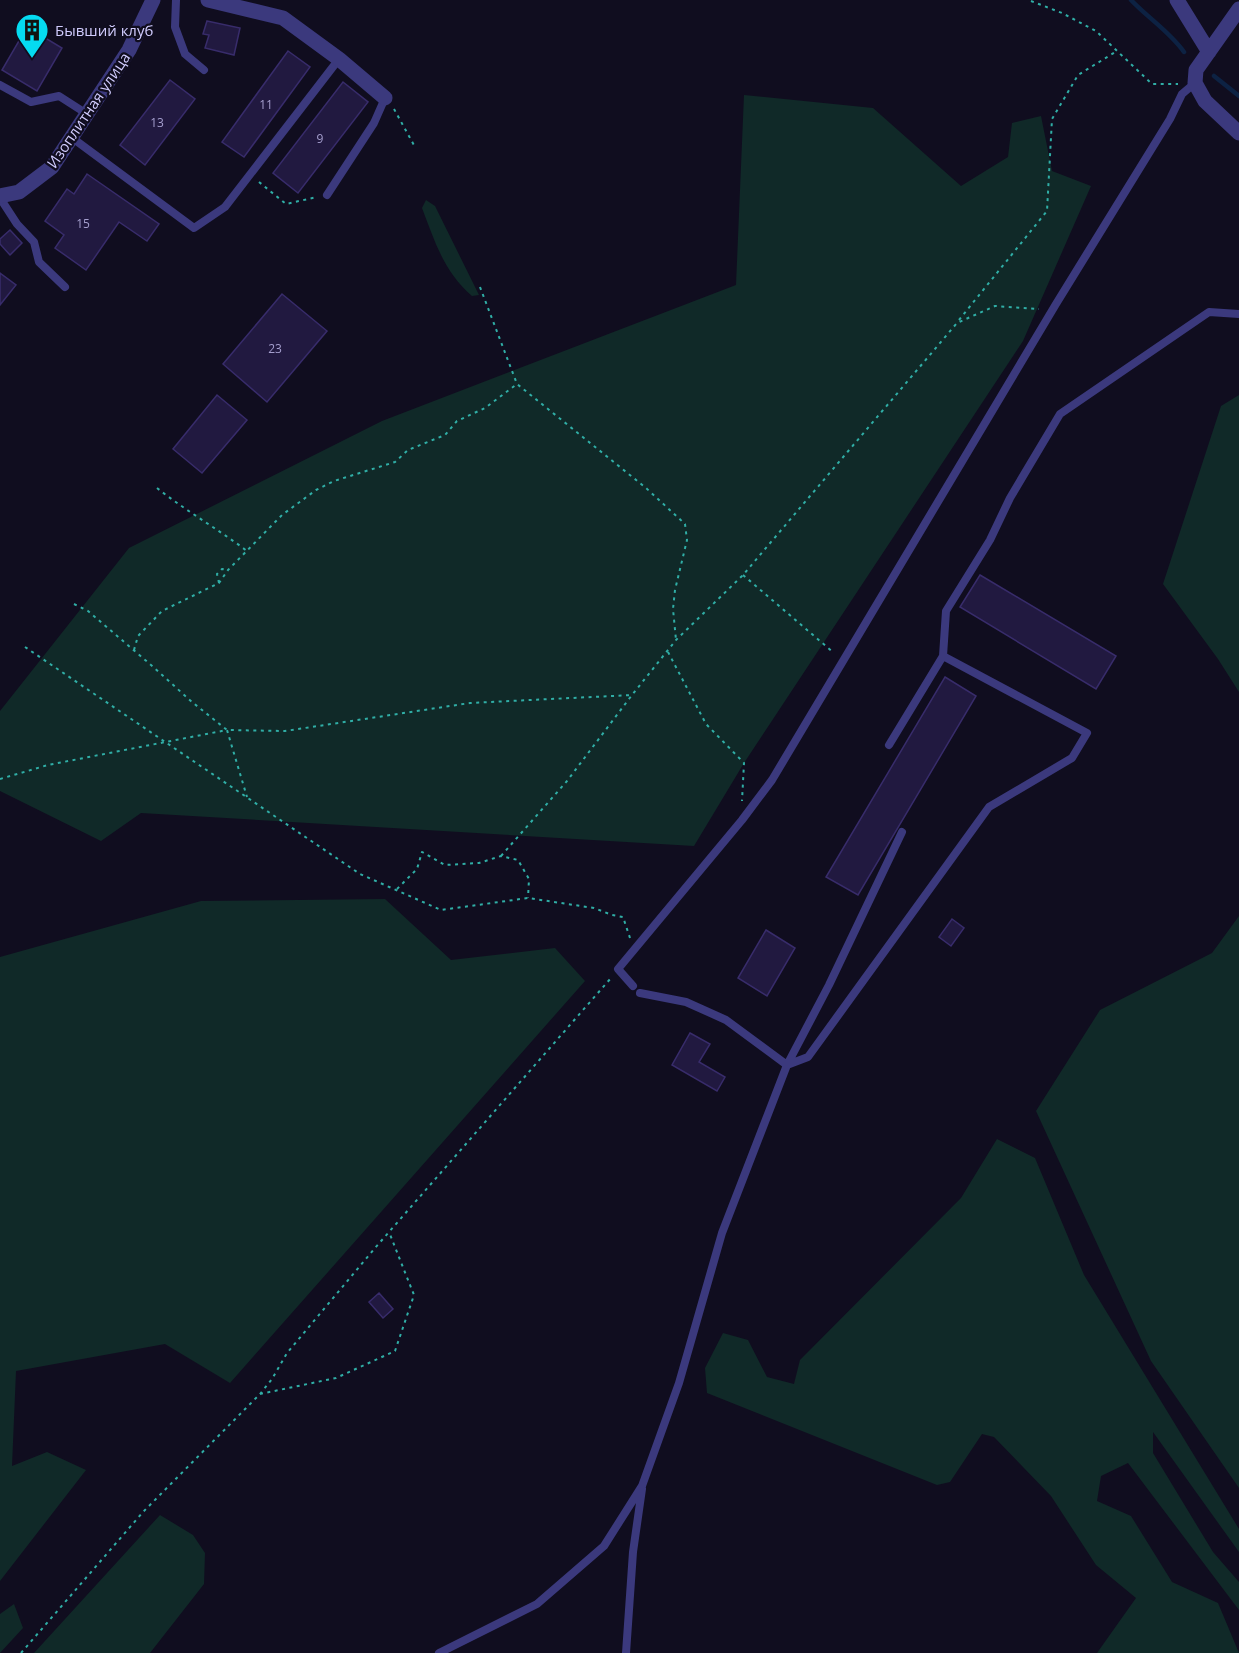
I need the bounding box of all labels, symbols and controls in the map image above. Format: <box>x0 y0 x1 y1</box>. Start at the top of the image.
building icon: Бывший клуб <box>14 12 50 59</box>
place label: Бывший клуб <box>55 20 153 40</box>
street label: Изоплитная улица <box>42 48 134 172</box>
house number: 11 <box>259 96 273 113</box>
house number: 13 <box>150 114 164 131</box>
house number: 9 <box>317 130 324 147</box>
house number: 15 <box>76 215 90 232</box>
house number: 23 <box>268 340 282 357</box>

